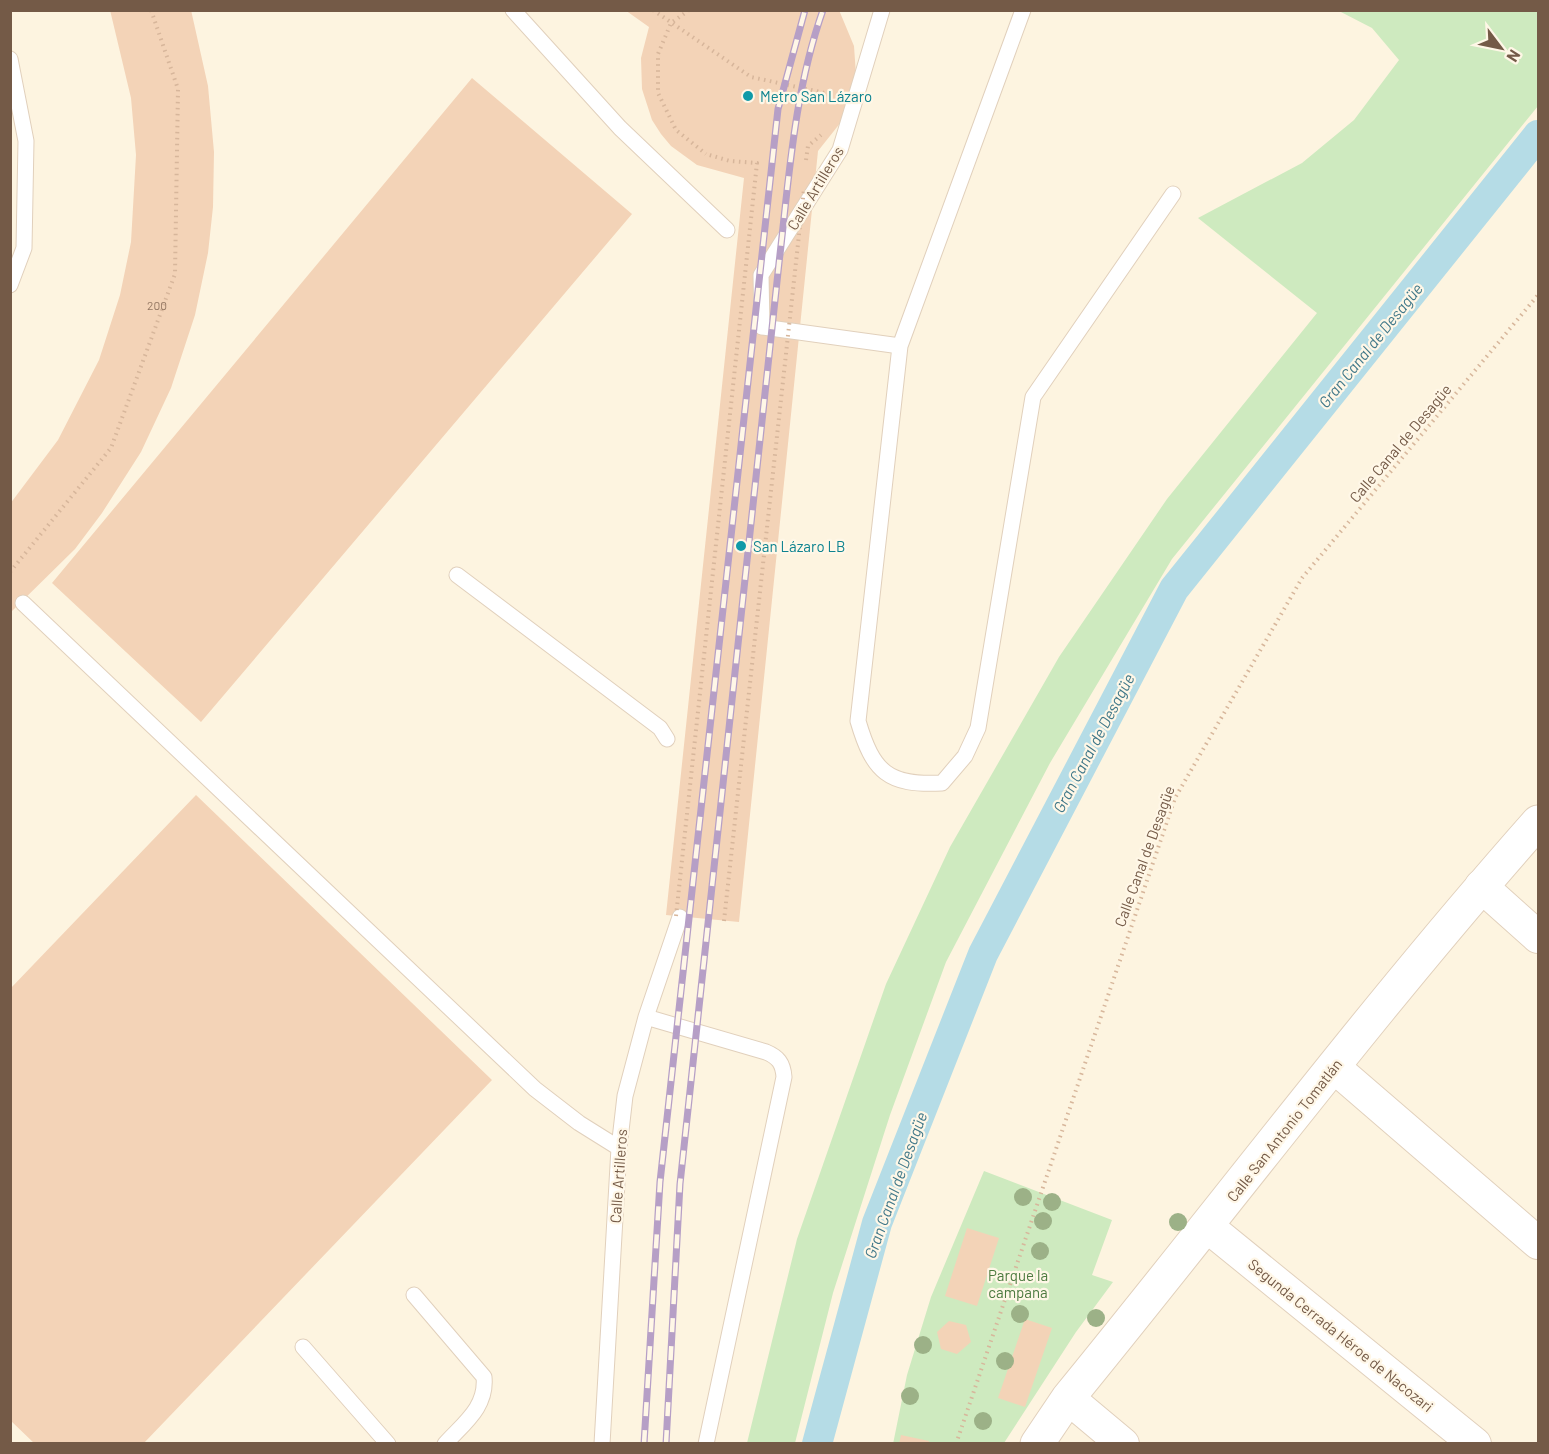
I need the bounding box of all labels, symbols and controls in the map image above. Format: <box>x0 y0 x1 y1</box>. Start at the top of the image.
north arrow <box>1471 18 1531 78</box>
text: N <box>1503 47 1525 66</box>
place label: Metro San Lázaro <box>760 87 872 105</box>
marker: Metro San Lázaro <box>741 89 755 103</box>
street label: Calle Artilleros <box>783 143 847 233</box>
water label: Gran Canal de Desagüe <box>1314 279 1426 411</box>
house number: 200 <box>147 298 167 312</box>
street label: Calle Canal de Desagüe <box>1345 380 1455 506</box>
place label: San Lázaro LB <box>753 537 845 555</box>
marker: San Lázaro LB <box>734 539 748 553</box>
water label: Gran Canal de Desagüe <box>1048 670 1138 816</box>
street label: Calle Canal de Desagüe <box>1110 783 1178 929</box>
street label: Calle San Antonio Tomatlán <box>1223 1055 1345 1205</box>
water label: Gran Canal de Desagüe <box>860 1109 930 1261</box>
street label: Calle Artilleros <box>606 1128 630 1224</box>
street label: Segunda Cerrada Héroe de Nacozari <box>1245 1255 1437 1415</box>
park label: Parque la campana <box>988 1266 1048 1301</box>

